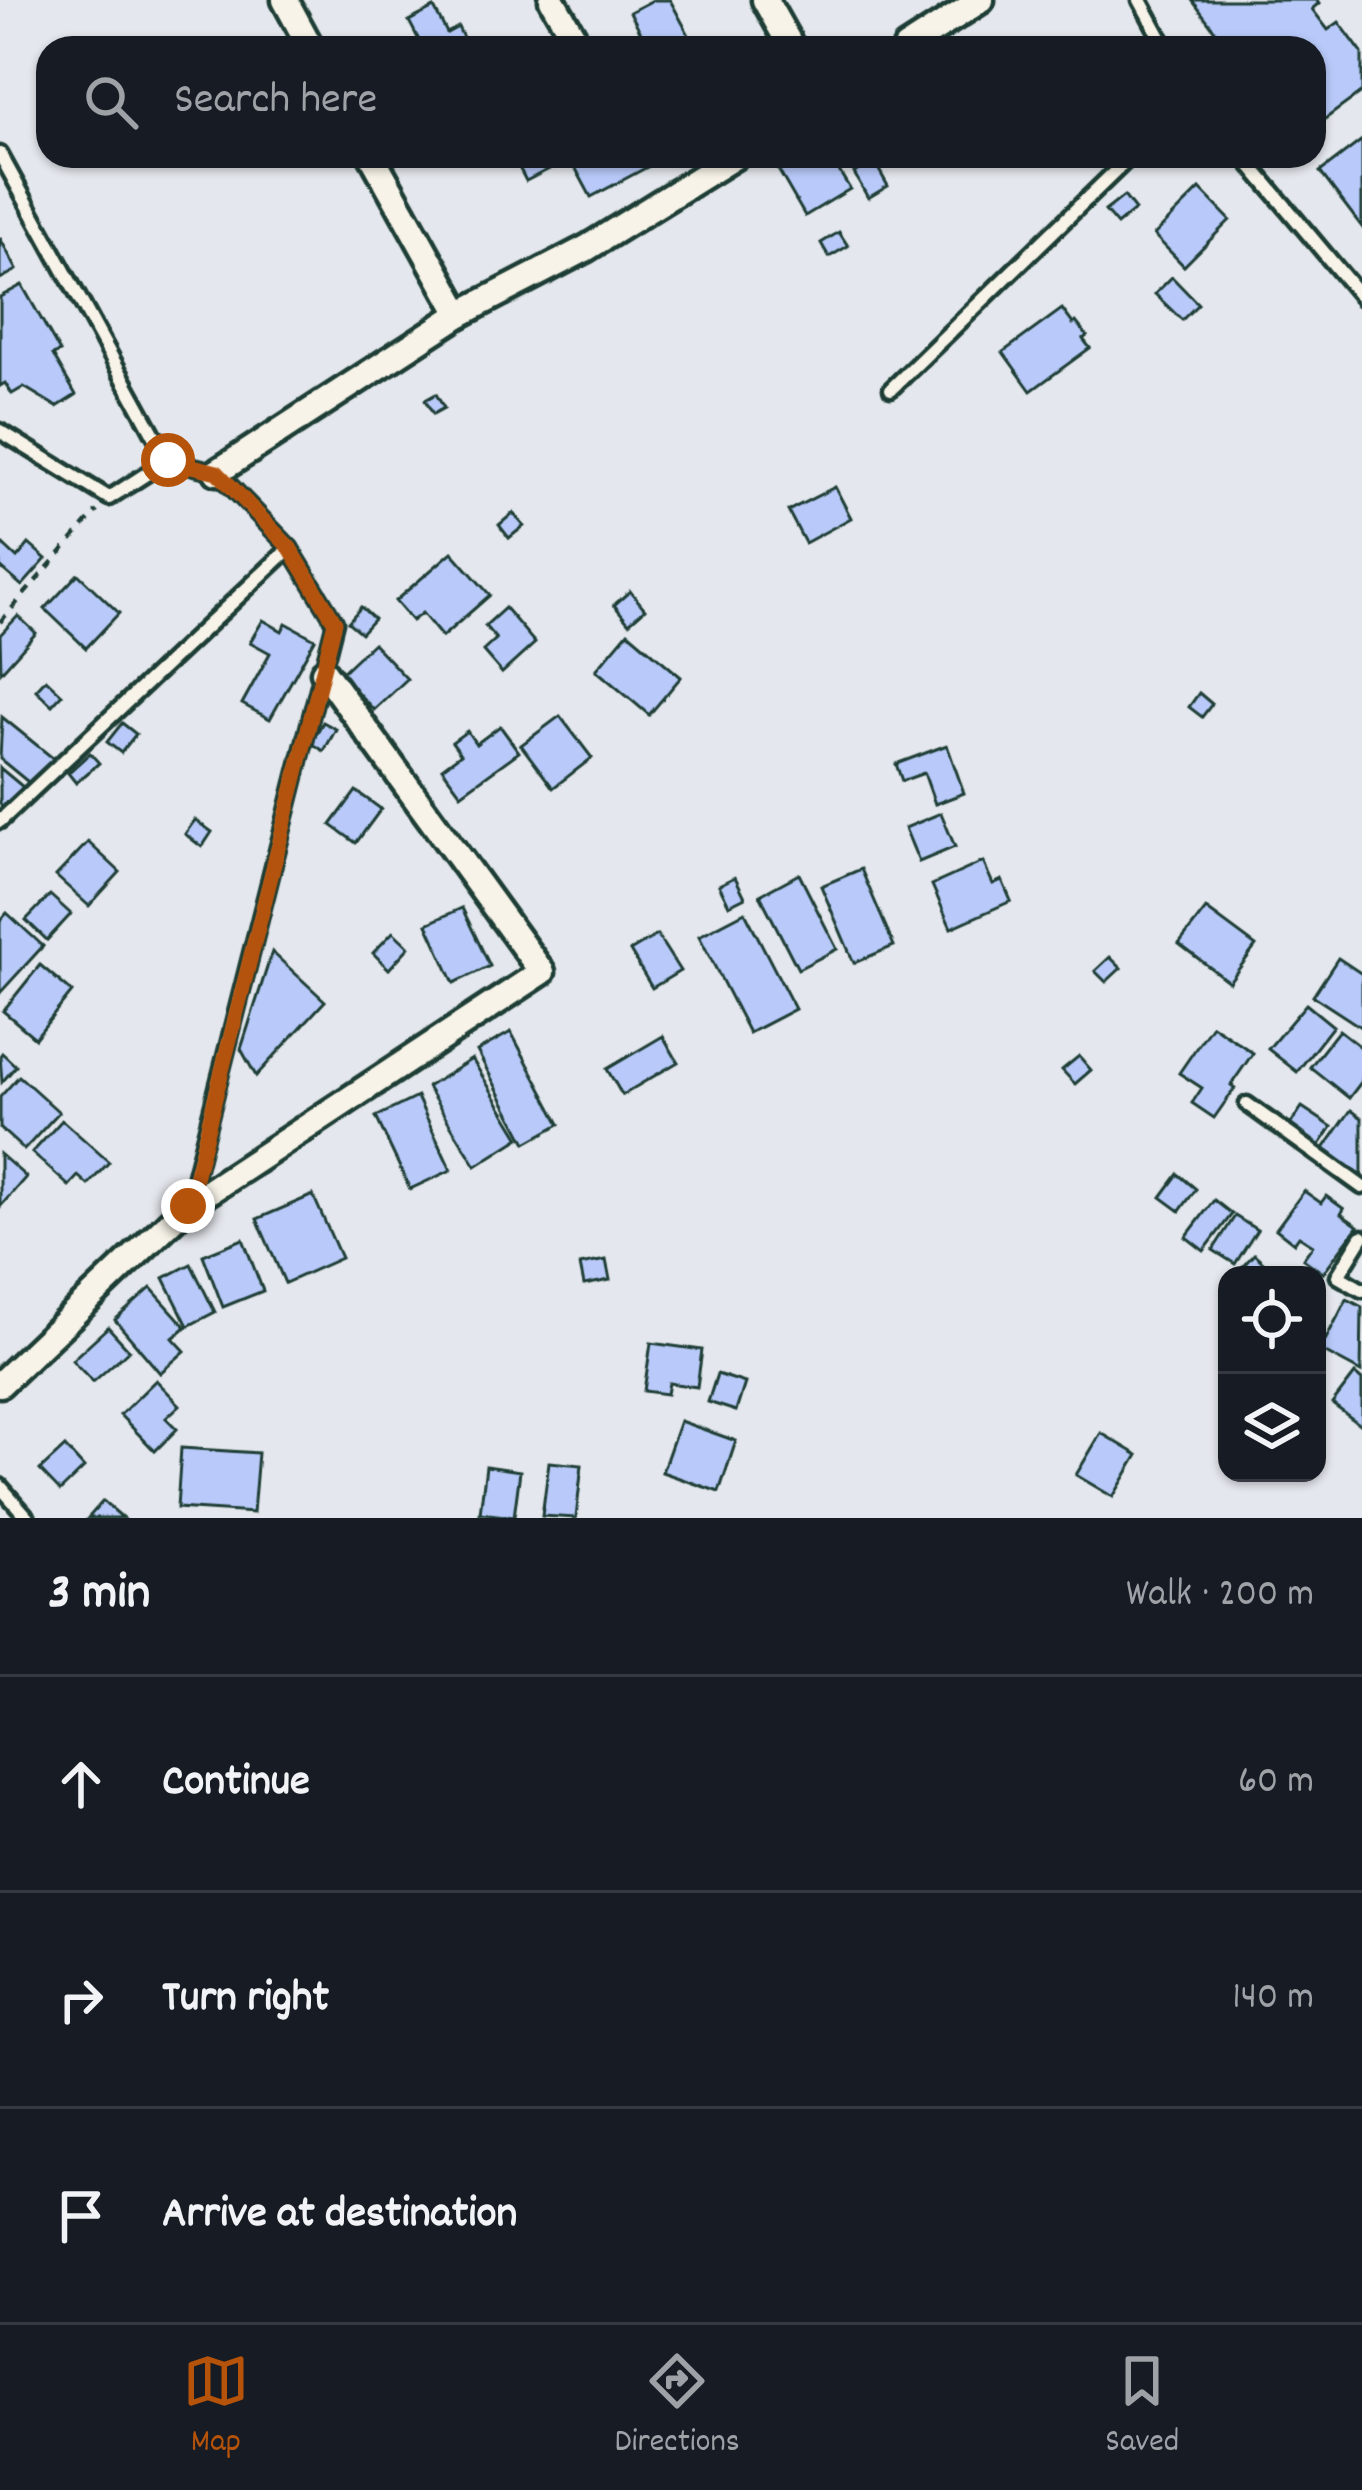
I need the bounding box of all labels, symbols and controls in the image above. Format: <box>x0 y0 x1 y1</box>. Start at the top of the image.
search box <box>36 36 1326 168</box>
icon: search <box>78 69 144 135</box>
text: Search here <box>174 70 377 134</box>
route start <box>141 433 195 487</box>
route end <box>161 1179 215 1233</box>
map controls <box>1218 1266 1326 1482</box>
button: locate <box>1218 1266 1326 1374</box>
button: layers <box>1218 1374 1326 1482</box>
text: 3 min <box>48 1560 150 1632</box>
text: Walk · 200 m <box>1126 1569 1314 1624</box>
icon: ahead <box>48 1751 114 1817</box>
text: Continue <box>162 1752 310 1816</box>
text: 60 m <box>1238 1756 1314 1811</box>
icon: right <box>48 1967 114 2033</box>
text: Turn right <box>162 1968 329 2032</box>
text: 140 m <box>1232 1972 1314 2027</box>
icon: arrive <box>48 2183 114 2249</box>
text: Arrive at destination <box>162 2184 517 2248</box>
tab: Map <box>183 2348 249 2467</box>
tab: Directions <box>615 2348 740 2467</box>
tab: Saved <box>1105 2348 1179 2467</box>

